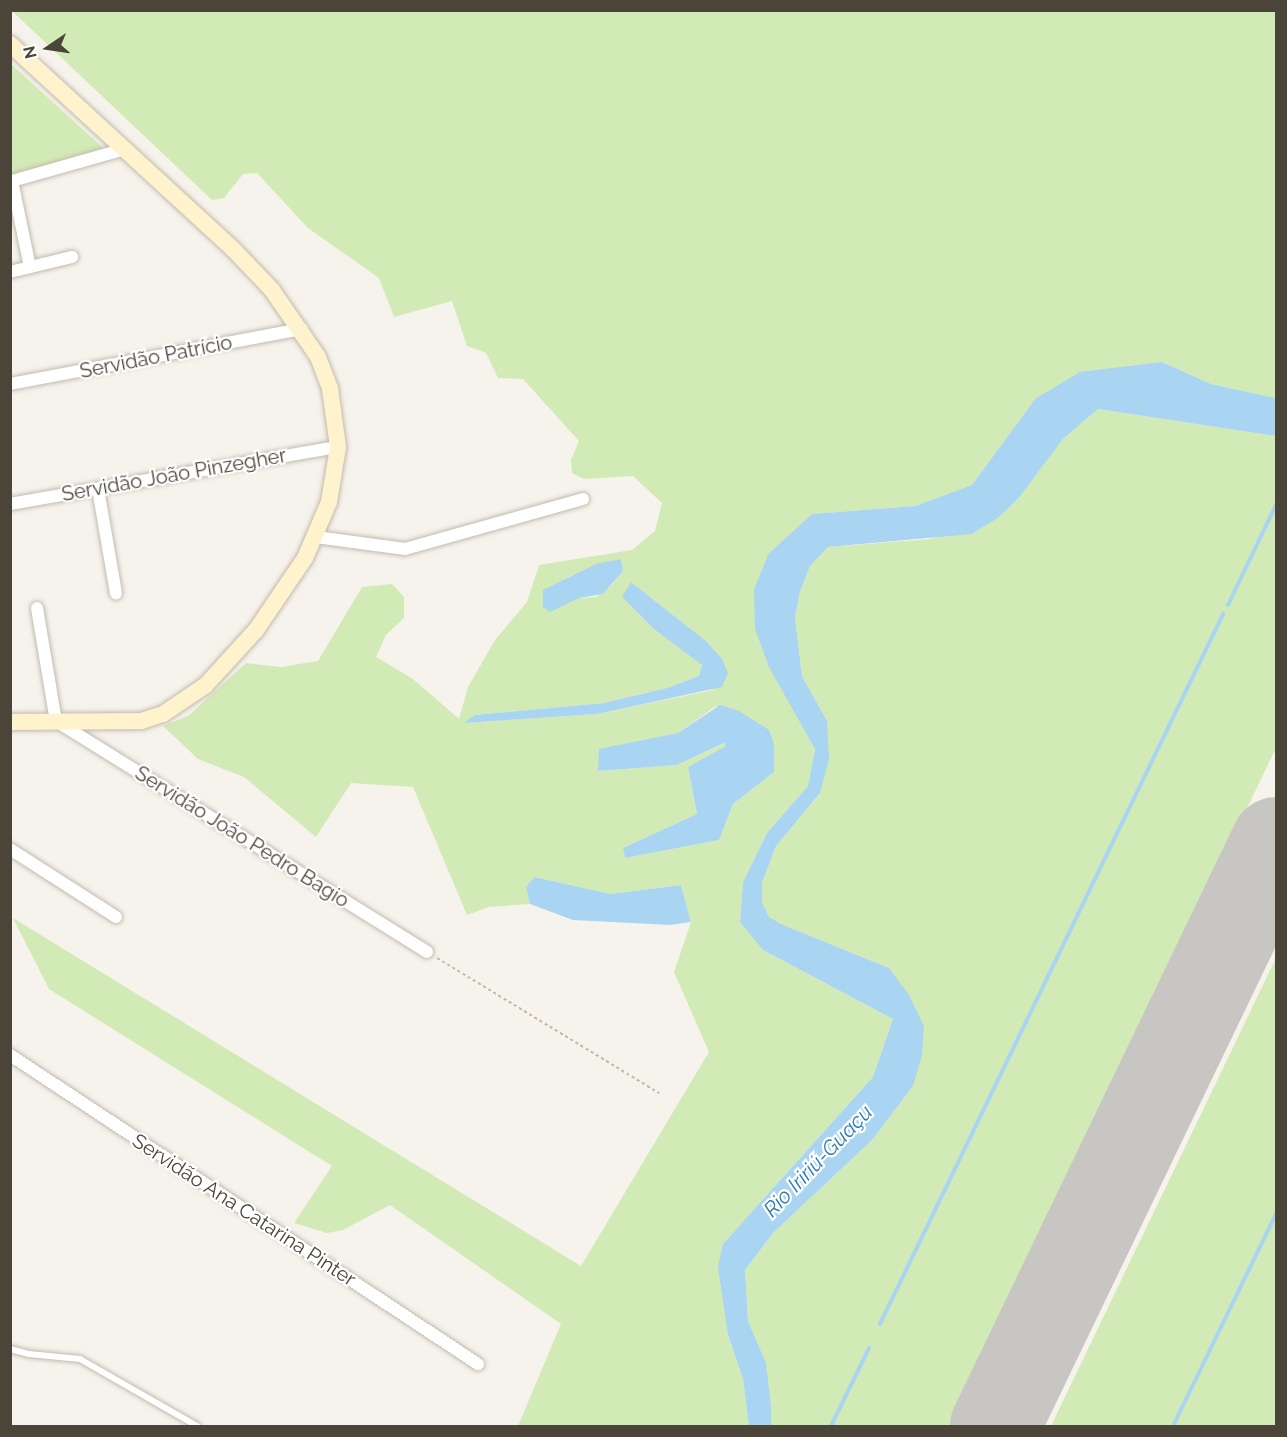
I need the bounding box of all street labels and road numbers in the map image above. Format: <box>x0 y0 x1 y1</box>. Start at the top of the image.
street label: Servidão Patrício <box>78 330 234 384</box>
street label: Servidão João Pinzegher <box>60 443 288 507</box>
street label: Servidão João Pedro Bagio <box>130 761 354 913</box>
street label: Servidão Ana Catarina Pinter <box>127 1129 361 1291</box>

